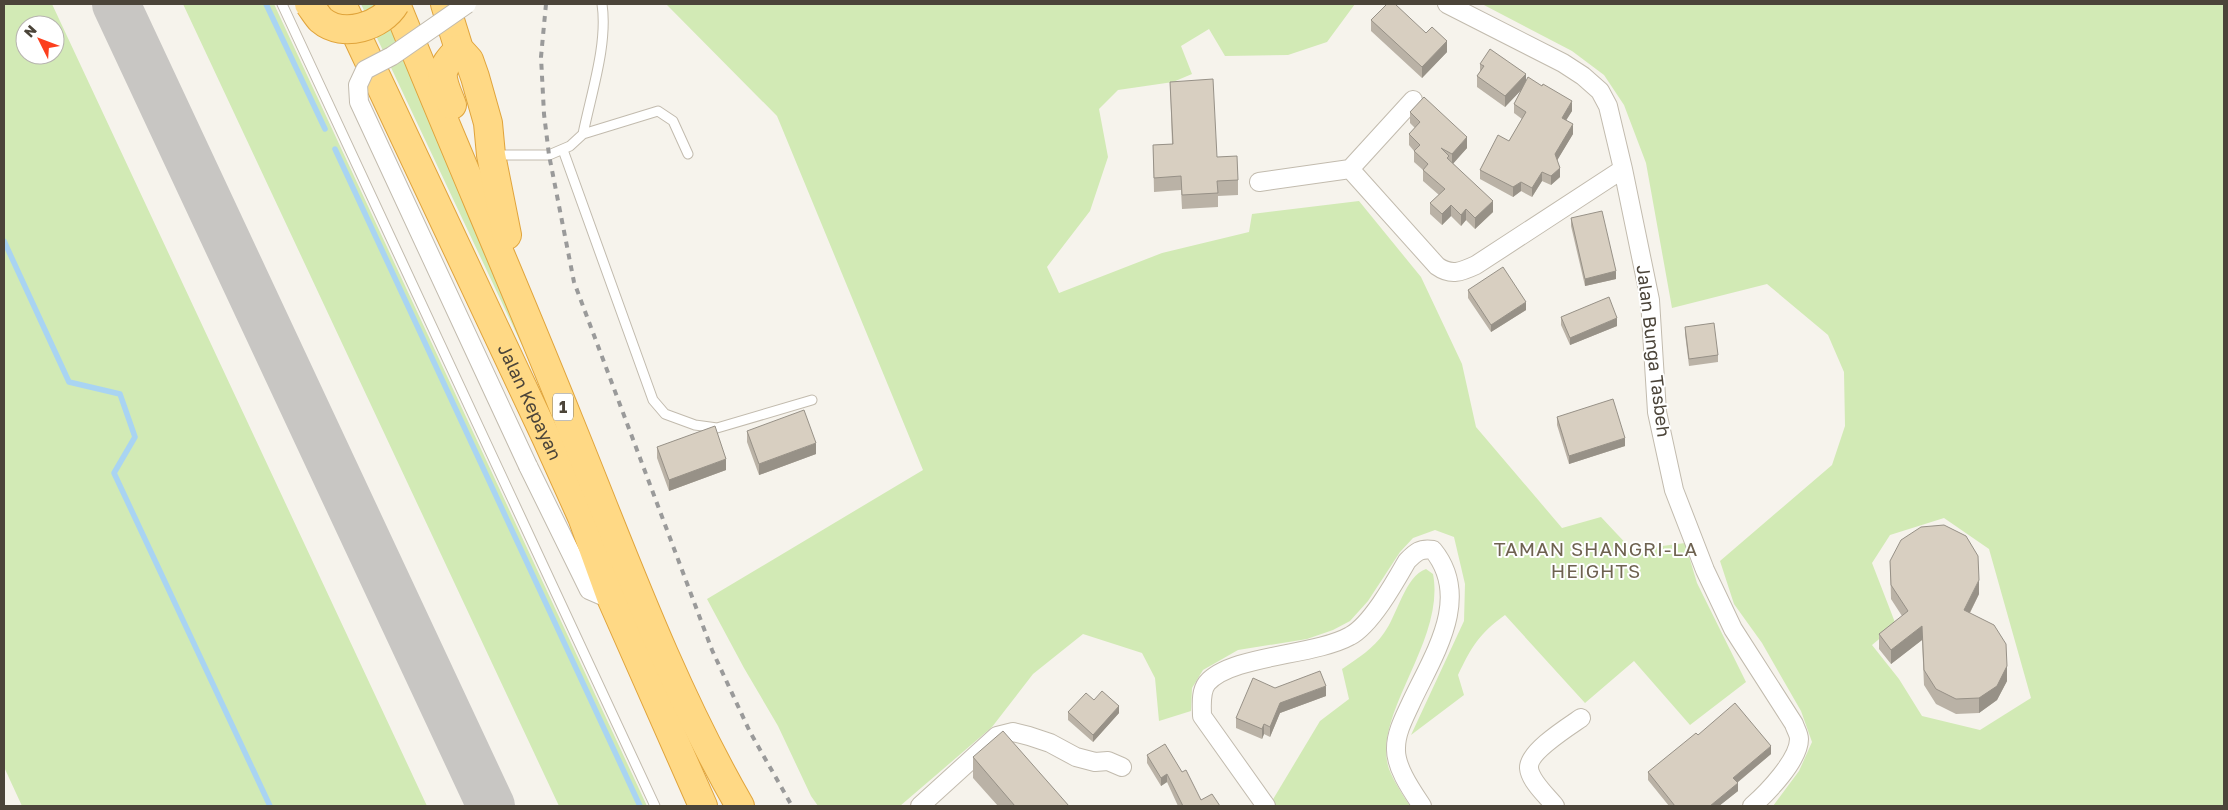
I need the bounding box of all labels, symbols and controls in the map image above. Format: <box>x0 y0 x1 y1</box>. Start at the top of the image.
north arrow <box>15 15 65 65</box>
text: N <box>20 21 40 41</box>
street label: Jalan Bunga Tasbeh <box>1633 264 1675 438</box>
street label: Jalan Kepayan <box>494 340 567 463</box>
road number: 1 <box>553 394 573 421</box>
district label: TAMAN SHANGRI-LA HEIGHTS <box>1494 537 1698 582</box>

